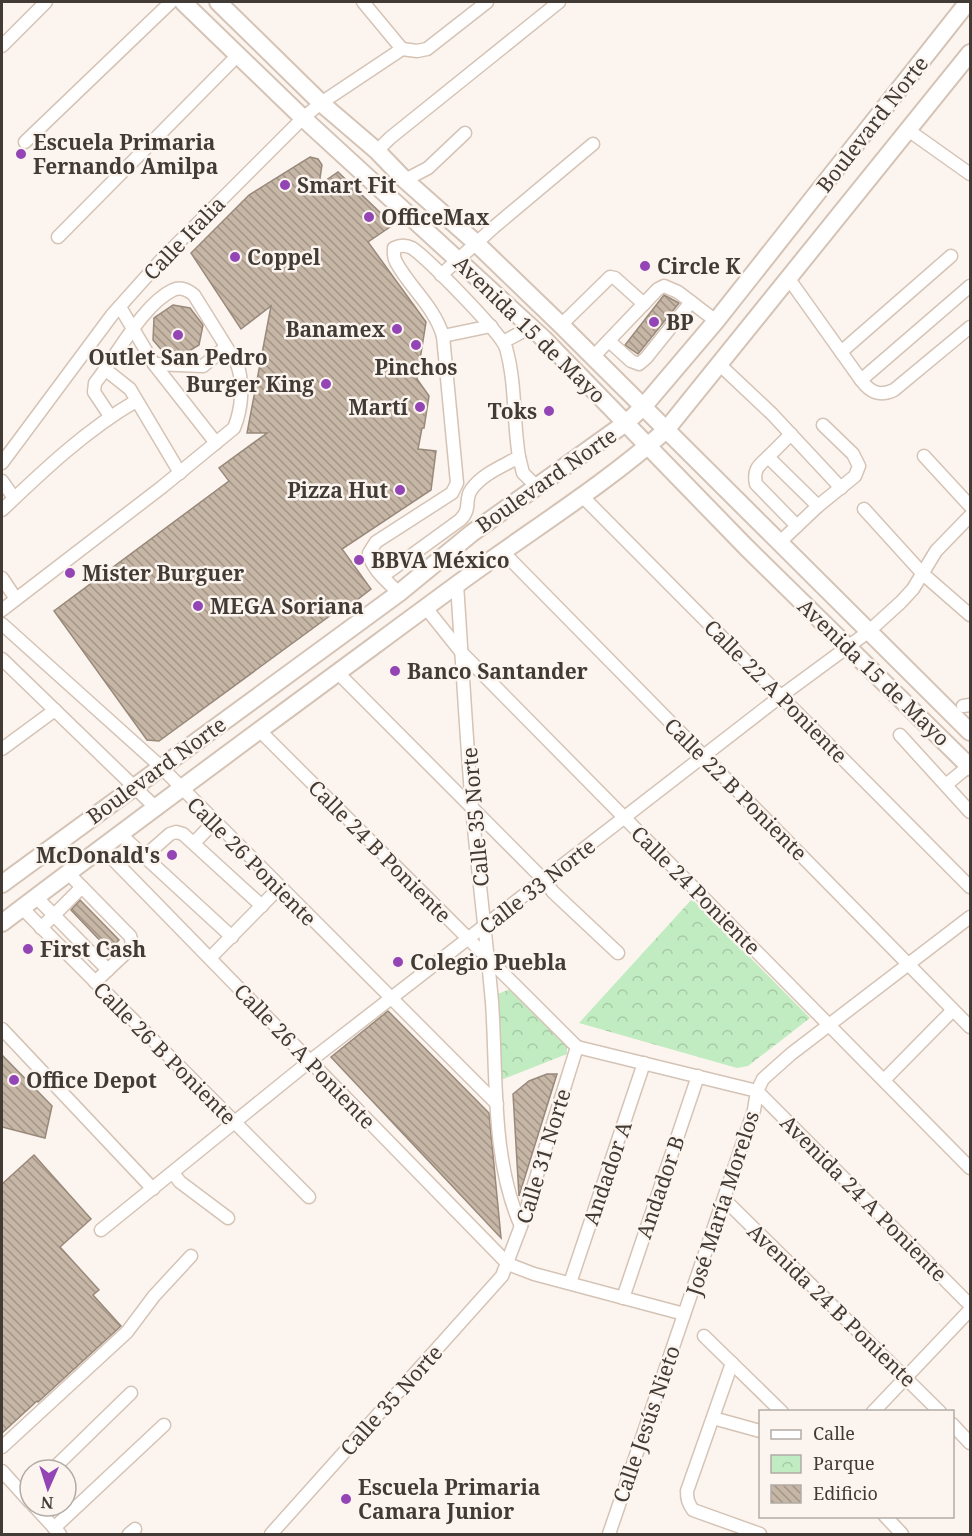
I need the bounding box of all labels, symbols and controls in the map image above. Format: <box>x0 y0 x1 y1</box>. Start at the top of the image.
street label: Boulevard Norte <box>810 50 934 198</box>
place label: Escuela Primaria Fernando Amilpa <box>33 128 218 180</box>
marker: Escuela Primaria Fernando Amilpa <box>14 147 28 161</box>
place label: Smart Fit <box>297 171 397 199</box>
marker: Smart Fit <box>278 178 292 192</box>
street label: Calle Italia <box>137 190 231 286</box>
place label: OfficeMax <box>381 203 490 231</box>
marker: OfficeMax <box>362 210 376 224</box>
place label: Coppel <box>247 243 321 271</box>
street label: Avenida 15 de Mayo <box>448 249 612 409</box>
marker: Coppel <box>228 250 242 264</box>
place label: Circle K <box>657 252 741 280</box>
marker: Circle K <box>638 259 652 273</box>
place label: BP <box>666 308 694 336</box>
place label: Banamex <box>285 315 385 343</box>
marker: BP <box>647 315 661 329</box>
marker: Banamex <box>390 322 404 336</box>
marker: Outlet San Pedro <box>171 328 185 342</box>
marker: Pinchos <box>409 338 423 352</box>
place label: Outlet San Pedro <box>88 343 268 371</box>
place label: Pinchos <box>375 353 457 381</box>
place label: Burger King <box>186 370 314 398</box>
marker: Burger King <box>319 377 333 391</box>
place label: Martí <box>349 393 409 421</box>
place label: Toks <box>488 397 537 425</box>
marker: Martí <box>413 400 427 414</box>
marker: Toks <box>542 404 556 418</box>
street label: Boulevard Norte <box>470 421 622 539</box>
place label: Pizza Hut <box>287 476 388 504</box>
marker: Pizza Hut <box>393 483 407 497</box>
place label: BBVA México <box>371 546 510 574</box>
marker: BBVA México <box>352 553 366 567</box>
place label: Mister Burguer <box>82 559 244 587</box>
marker: Mister Burguer <box>63 566 77 580</box>
place label: MEGA Soriana <box>210 592 364 620</box>
street label: Avenida 15 de Mayo <box>792 592 956 752</box>
marker: MEGA Soriana <box>191 599 205 613</box>
street label: Calle 22 A Poniente <box>698 613 854 769</box>
place label: Banco Santander <box>407 657 588 685</box>
marker: Banco Santander <box>388 664 402 678</box>
street label: Boulevard Norte <box>81 710 231 830</box>
street label: Calle 22 B Poniente <box>659 712 813 866</box>
street label: Calle 35 Norte <box>455 746 495 888</box>
street label: Calle 24 B Poniente <box>303 774 457 928</box>
street label: Calle 26 Poniente <box>181 790 323 932</box>
street label: Calle 24 Poniente <box>625 819 767 961</box>
street label: Calle 33 Norte <box>473 832 601 940</box>
place label: McDonald's <box>36 841 160 869</box>
marker: McDonald's <box>165 848 179 862</box>
place label: First Cash <box>40 935 146 963</box>
marker: First Cash <box>21 942 35 956</box>
place label: Colegio Puebla <box>410 948 567 976</box>
marker: Colegio Puebla <box>391 955 405 969</box>
street label: Calle 26 B Poniente <box>88 976 242 1130</box>
street label: Calle 26 A Poniente <box>228 977 382 1135</box>
place label: Office Depot <box>26 1066 157 1094</box>
marker: Office Depot <box>7 1073 21 1087</box>
street label: Calle 31 Norte <box>509 1085 577 1227</box>
street label: José María Morelos <box>679 1107 765 1300</box>
street label: Avenida 24 A Poniente <box>775 1109 953 1287</box>
street label: Andador A <box>576 1117 638 1229</box>
street label: Andador B <box>629 1132 691 1242</box>
street label: Avenida 24 B Poniente <box>742 1217 922 1393</box>
street label: Calle 35 Norte <box>334 1339 448 1461</box>
street label: Calle Jesús Nieto <box>606 1342 686 1506</box>
legend <box>759 1410 954 1518</box>
text: Calle <box>813 1421 855 1445</box>
text: Parque <box>813 1451 875 1475</box>
north arrow <box>18 1458 78 1518</box>
place label: Escuela Primaria Camara Junior <box>358 1473 540 1525</box>
text: Edificio <box>813 1481 878 1505</box>
text: N <box>40 1492 54 1514</box>
marker: Escuela Primaria Camara Junior <box>339 1492 353 1506</box>

